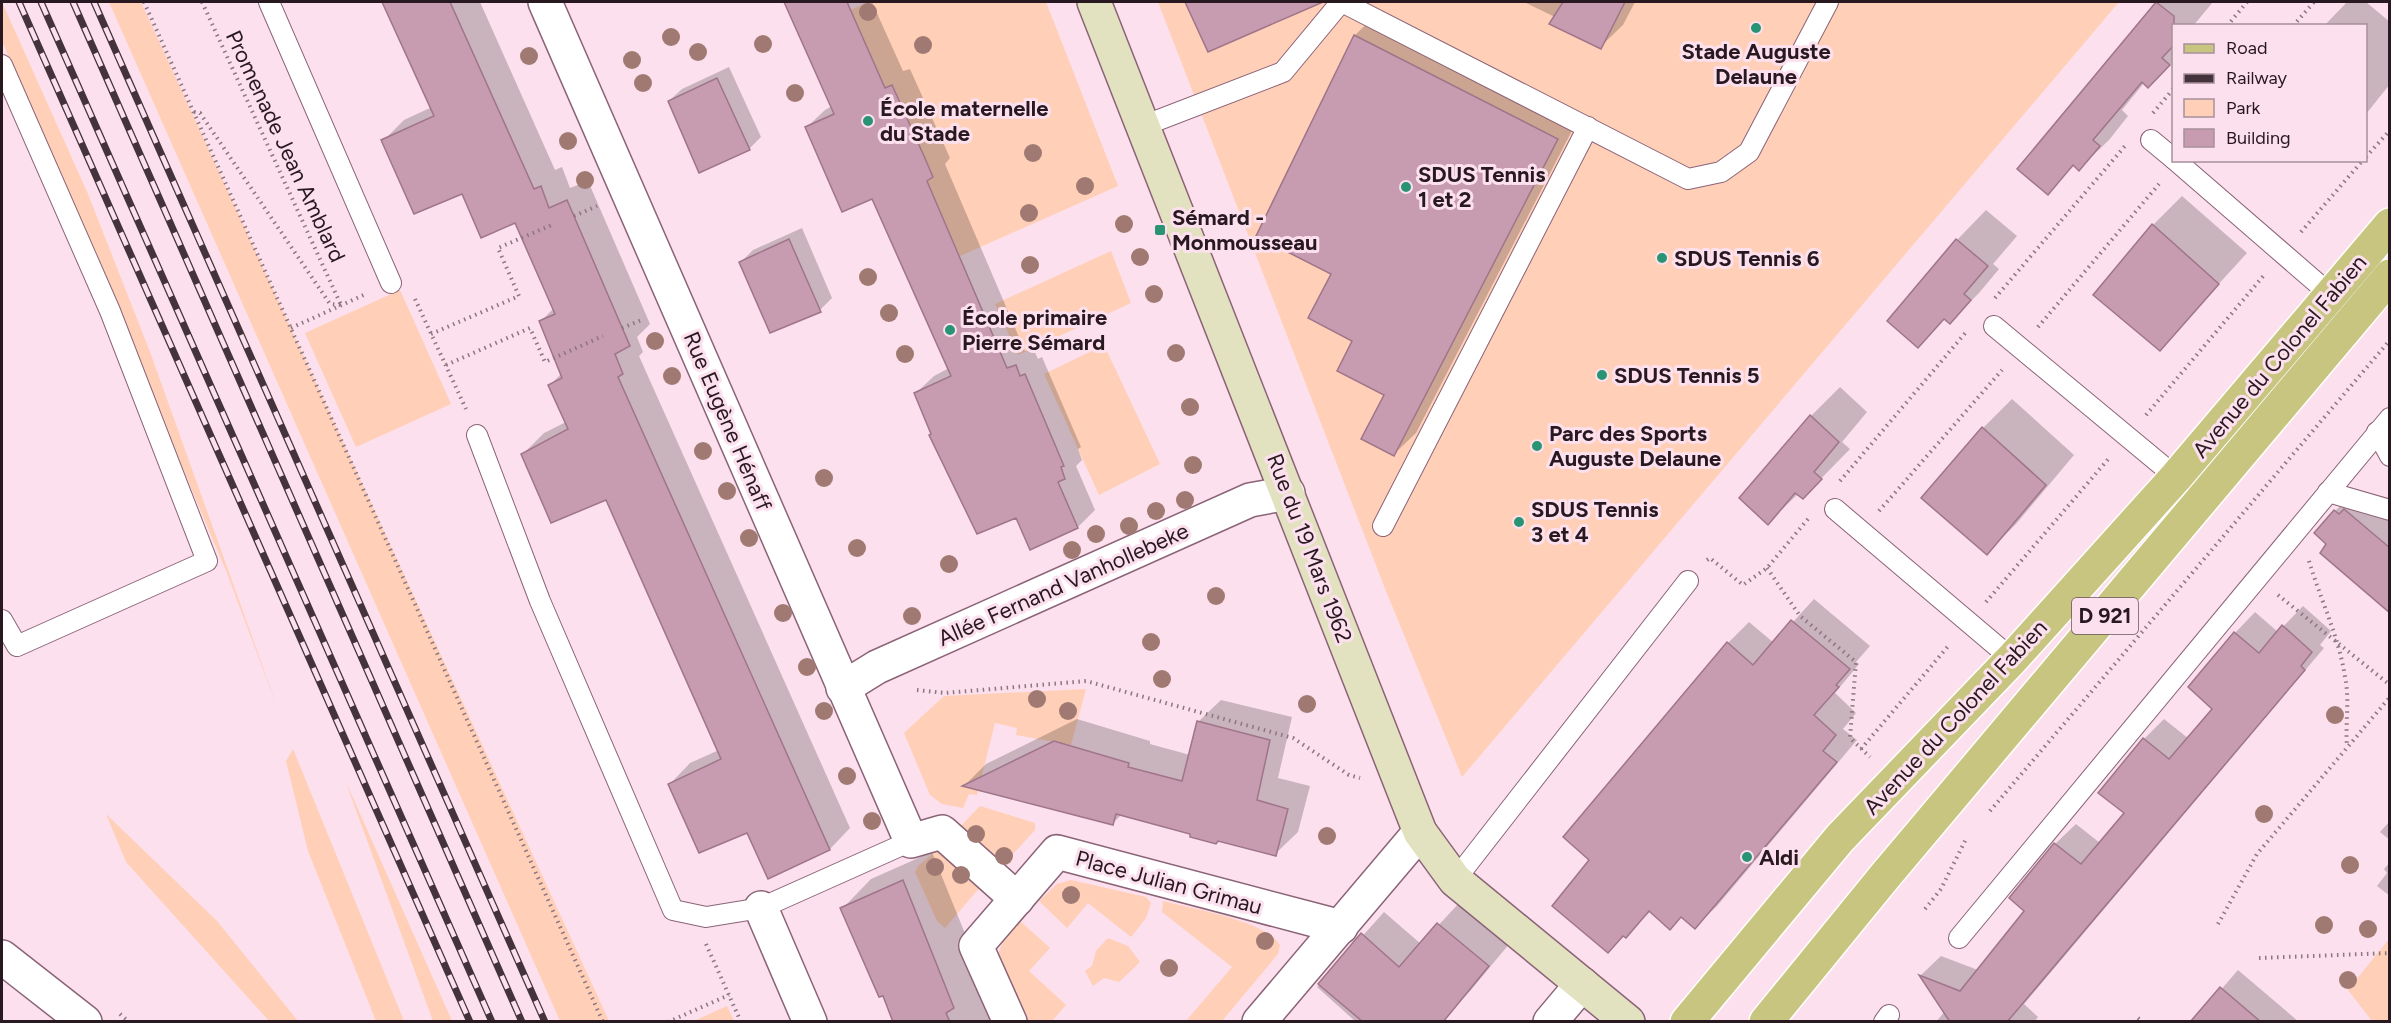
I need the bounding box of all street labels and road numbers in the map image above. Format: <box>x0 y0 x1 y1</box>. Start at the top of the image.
street label: Promenade Jean Amblard <box>220 26 351 266</box>
street label: Avenue du Colonel Fabien <box>2187 249 2372 463</box>
street label: Rue Eugène Hénaff <box>678 328 778 516</box>
street label: Rue du 19 Mars 1962 <box>1261 450 1358 647</box>
street label: Allée Fernand Vanhollebeke <box>934 517 1193 652</box>
road number: D 921 <box>2072 598 2138 634</box>
street label: Avenue du Colonel Fabien <box>1858 614 2053 820</box>
street label: Place Julian Grimau <box>1073 845 1265 920</box>

